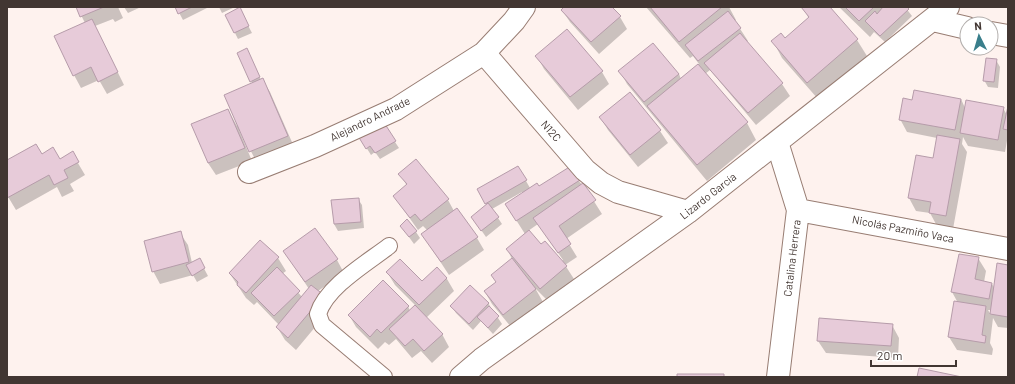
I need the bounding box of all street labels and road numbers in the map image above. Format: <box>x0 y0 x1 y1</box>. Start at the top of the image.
street label: Alejandro Andrade <box>328 93 412 144</box>
street label: N12C <box>539 117 564 144</box>
street label: Lizardo García <box>677 170 738 222</box>
street label: Nicolás Pazmiño Vaca <box>851 212 955 245</box>
street label: Catalina Herrera <box>780 219 803 297</box>

